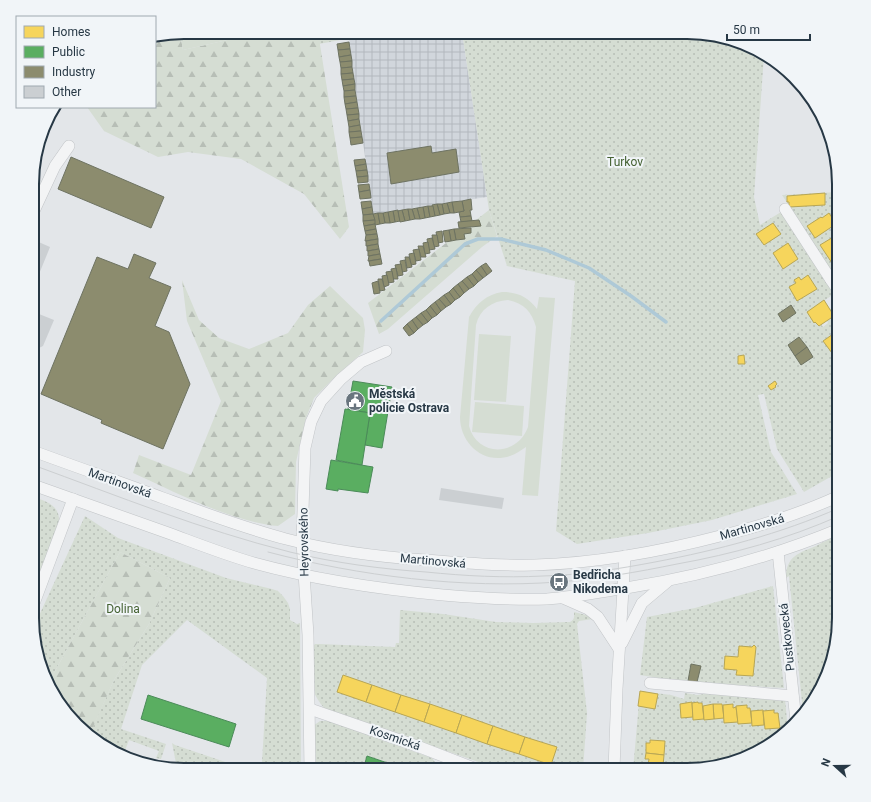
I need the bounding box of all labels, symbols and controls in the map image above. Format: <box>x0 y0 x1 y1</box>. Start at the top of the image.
legend <box>16 16 156 108</box>
scale bar <box>727 16 810 42</box>
text: 50 m <box>733 23 760 37</box>
text: Homes <box>52 25 90 39</box>
text: Public <box>52 45 85 59</box>
text: Industry <box>52 65 96 79</box>
text: Other <box>52 85 81 99</box>
park label: Turkov <box>607 155 643 169</box>
place label: Městská policie Ostrava <box>369 387 450 415</box>
public building icon: Městská policie Ostrava <box>344 390 366 412</box>
street label: Martinovská <box>86 465 154 501</box>
street label: Heyrovského <box>296 507 312 577</box>
street label: Martinovská <box>718 511 786 543</box>
street label: Martinovská <box>399 551 467 571</box>
place label: Bedřicha Nikodema <box>573 568 628 596</box>
bus stop icon: Bedřicha Nikodema <box>548 571 570 593</box>
park label: Dolina <box>106 602 140 616</box>
street label: Pustkovecká <box>776 602 798 672</box>
street label: Kosmická <box>368 723 422 753</box>
north arrow <box>815 746 855 786</box>
text: N <box>819 756 834 769</box>

